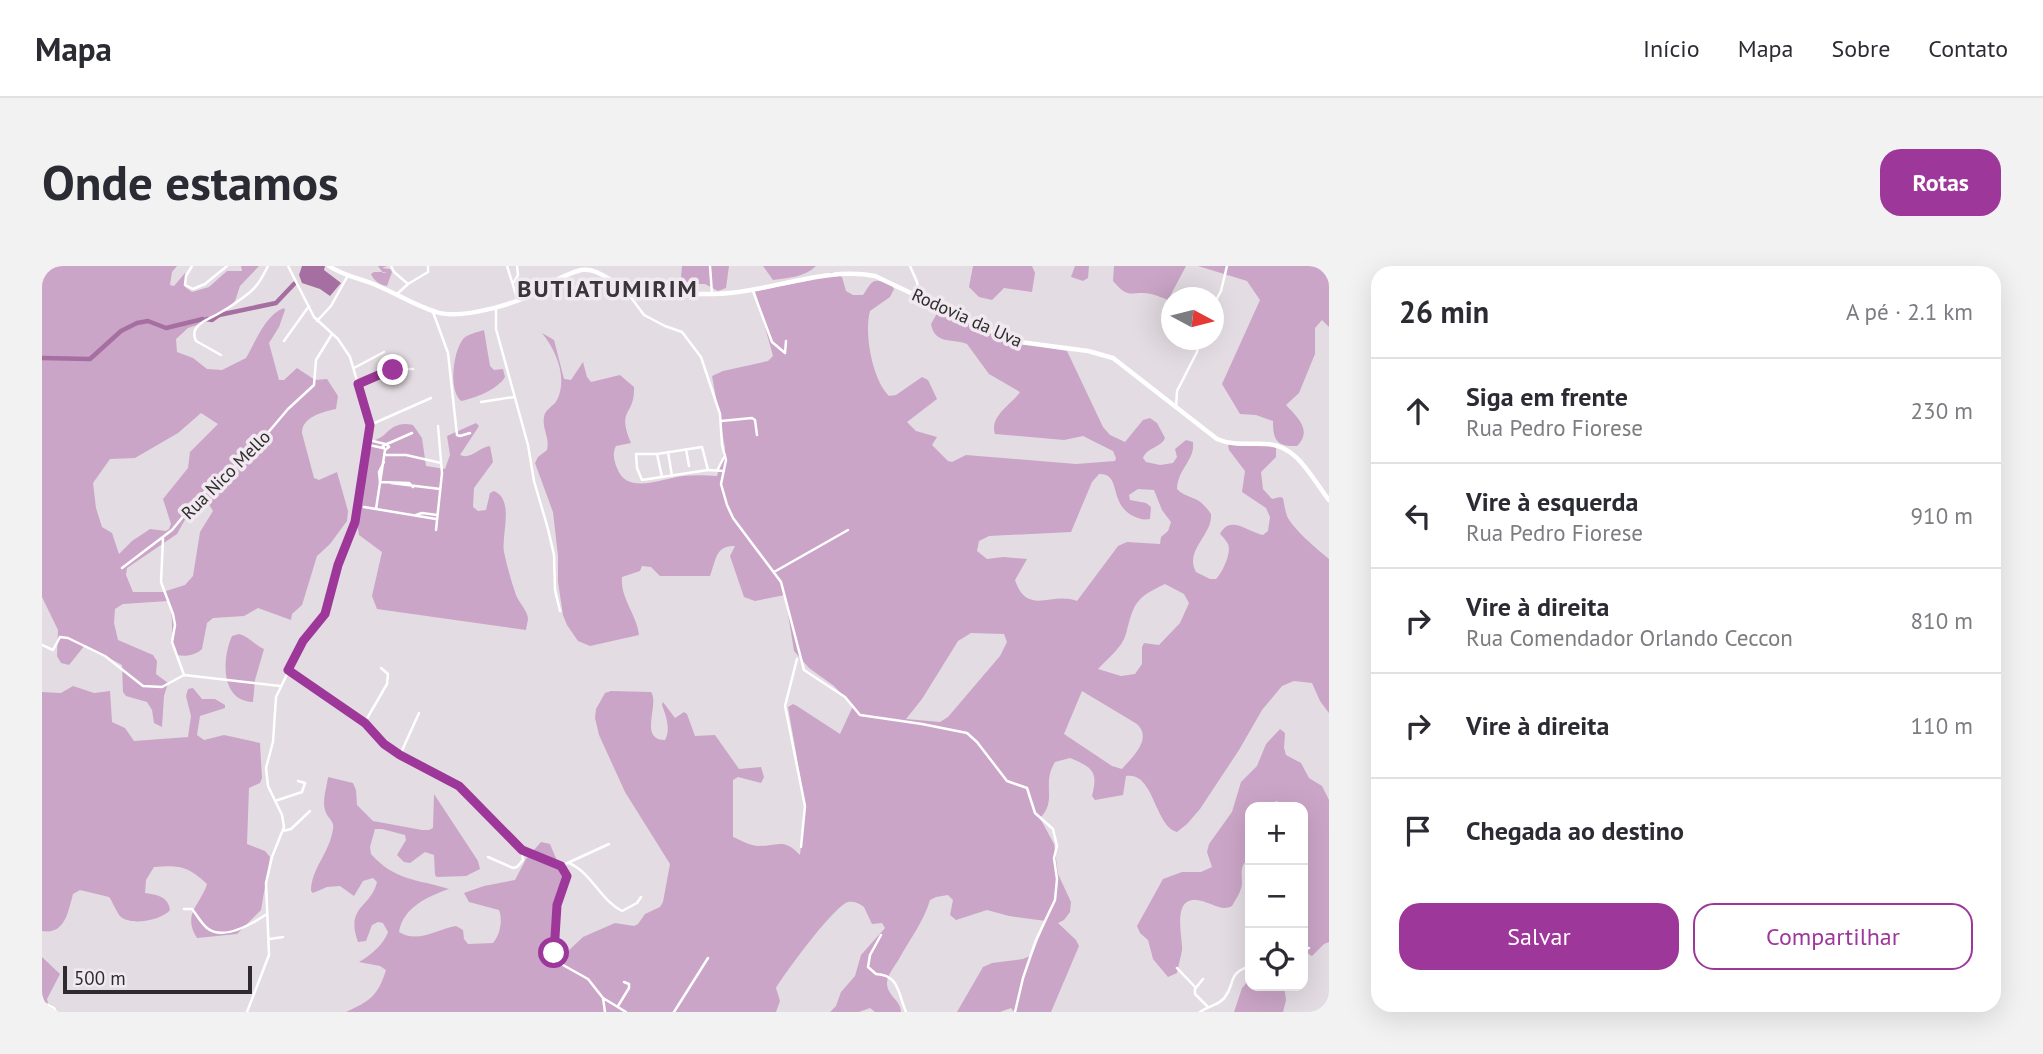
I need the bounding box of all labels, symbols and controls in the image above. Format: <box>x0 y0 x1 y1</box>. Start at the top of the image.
text: Mapa <box>35 27 112 70</box>
text: Início <box>1643 33 1700 64</box>
text: Mapa <box>1738 33 1793 64</box>
text: Sobre <box>1831 33 1890 64</box>
text: Contato <box>1928 33 2008 64</box>
button: Rotas <box>1880 149 2001 216</box>
text: Onde estamos <box>42 150 339 214</box>
district label: BUTIATUMIRIM <box>517 273 699 304</box>
street label: Rodovia da Uva <box>908 283 1026 352</box>
north arrow <box>1161 287 1224 350</box>
text: 26 min <box>1399 292 1489 331</box>
text: A pé · 2.1 km <box>1846 297 1973 326</box>
route end <box>377 354 408 385</box>
text: Siga em frente <box>1466 380 1628 413</box>
icon: ahead <box>1399 392 1437 430</box>
text: 230 m <box>1911 396 1973 425</box>
text: Rua Pedro Fiorese <box>1466 413 1643 442</box>
street label: Rua Nico Mello <box>176 425 275 524</box>
text: Vire à esquerda <box>1466 485 1638 518</box>
icon: left <box>1399 497 1437 535</box>
text: 910 m <box>1911 501 1973 530</box>
text: Rua Pedro Fiorese <box>1466 518 1643 547</box>
text: Vire à direita <box>1466 590 1609 623</box>
icon: right <box>1399 602 1437 640</box>
text: 810 m <box>1911 606 1973 635</box>
text: Rua Comendador Orlando Ceccon <box>1466 623 1793 652</box>
icon: right <box>1399 707 1437 745</box>
text: Vire à direita <box>1466 709 1609 742</box>
text: 110 m <box>1911 711 1973 740</box>
map controls <box>1245 802 1308 991</box>
button: + <box>1245 802 1308 865</box>
icon: arrive <box>1399 812 1437 850</box>
text: Chegada ao destino <box>1466 814 1684 847</box>
button: − <box>1245 865 1308 928</box>
button: Salvar <box>1399 903 1679 970</box>
button: Compartilhar <box>1693 903 1973 970</box>
button: locate <box>1245 928 1308 991</box>
route start <box>538 937 569 968</box>
scale bar <box>63 963 252 995</box>
text: 500 m <box>74 966 126 990</box>

